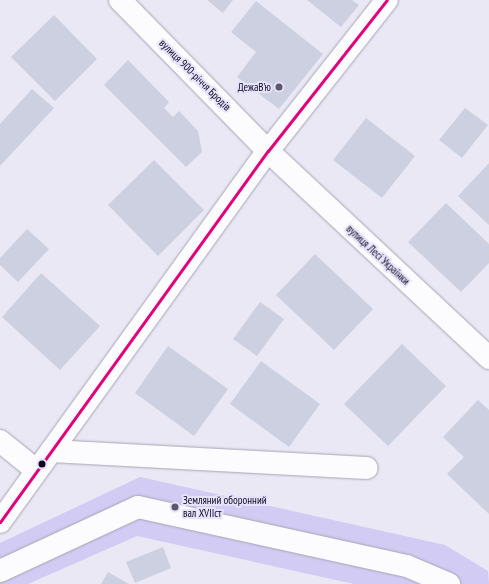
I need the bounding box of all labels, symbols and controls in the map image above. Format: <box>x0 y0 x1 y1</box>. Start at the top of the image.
street label: вулиця 900-річчя Бродів <box>156 36 234 114</box>
place label: ДежаВ’ю <box>238 80 271 94</box>
marker: ДежаВ’ю <box>274 82 284 92</box>
street label: вулиця Лесі Українки <box>343 222 413 288</box>
unlabelled marker <box>37 459 47 469</box>
place label: Земляний оборонний вал XVIIст <box>183 494 267 520</box>
marker: Земляний оборонний вал XVIIст <box>170 502 180 512</box>

